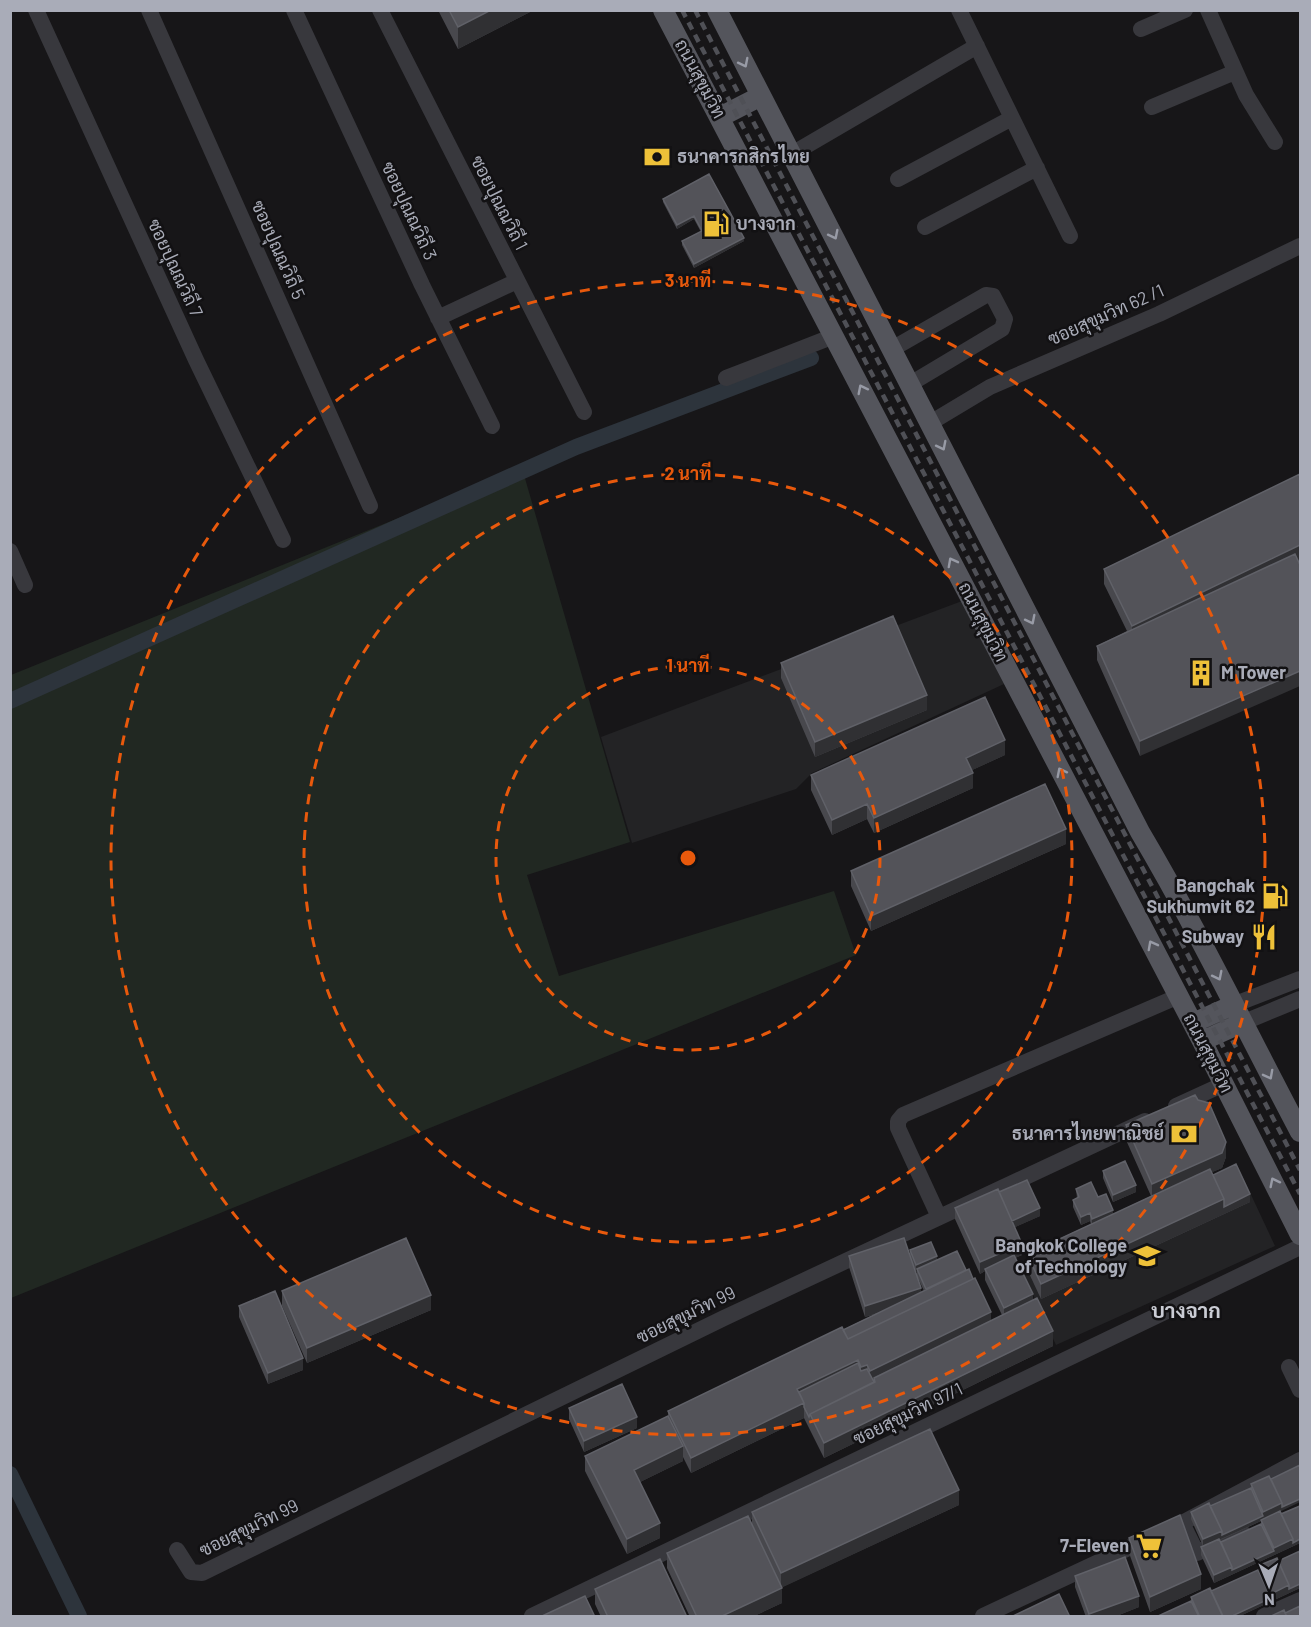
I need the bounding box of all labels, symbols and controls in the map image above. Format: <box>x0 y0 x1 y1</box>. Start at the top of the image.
street label: ถนนสุขุมวิท <box>669 35 731 123</box>
one-way arrow <box>737 56 748 67</box>
bank icon: ธนาคารกสิกรไทย <box>642 142 672 172</box>
place label: ธนาคารกสิกรไทย <box>677 144 810 167</box>
street label: ซอยปุณณวิถี 1 <box>465 151 534 254</box>
street label: ซอยปุณณวิถี 3 <box>376 157 443 264</box>
street label: ซอยปุณณวิถี 5 <box>245 196 311 303</box>
fuel station icon: บางจาก <box>701 209 731 239</box>
place label: บางจาก <box>736 212 796 234</box>
street label: ซอยปุณณวิถี 7 <box>142 215 209 321</box>
one-way arrow <box>827 229 838 240</box>
text: 3 นาที <box>665 268 711 291</box>
street label: ซอยสุขุมวิท 62 /1 <box>1044 279 1168 351</box>
one-way arrow <box>858 384 869 395</box>
one-way arrow <box>935 440 946 451</box>
text: 2 นาที <box>665 461 711 484</box>
one-way arrow <box>948 557 959 568</box>
street label: ถนนสุขุมวิท <box>953 578 1013 666</box>
one-way arrow <box>1024 613 1035 624</box>
text: 1 นาที <box>666 653 710 676</box>
building icon: M Tower <box>1186 658 1216 688</box>
place label: M Tower <box>1221 661 1286 683</box>
one-way arrow <box>1057 767 1069 778</box>
centre of rings <box>678 848 698 868</box>
place label: Bangchak Sukhumvit 62 <box>1146 874 1255 917</box>
fuel station icon: Bangchak Sukhumvit 62 <box>1260 881 1290 911</box>
restaurant icon: Subway <box>1249 922 1279 952</box>
place label: Subway <box>1182 925 1244 947</box>
one-way arrow <box>1147 940 1159 951</box>
one-way arrow <box>1211 969 1223 980</box>
street label: ถนนสุขุมวิท <box>1178 1009 1238 1097</box>
one-way arrow <box>1262 1068 1273 1079</box>
bank icon: ธนาคารไทยพาณิชย์ <box>1169 1119 1199 1149</box>
place label: ธนาคารไทยพาณิชย์ <box>1012 1121 1165 1144</box>
one-way arrow <box>1270 1178 1281 1189</box>
place label: Bangkok College of Technology <box>995 1234 1127 1277</box>
school or university icon: Bangkok College of Technology <box>1132 1241 1162 1271</box>
street label: ซอยสุขุมวิท 99 <box>632 1281 740 1349</box>
district label: บางจาก <box>1151 1297 1221 1322</box>
street label: ซอยสุขุมวิท 97/1 <box>849 1377 967 1451</box>
street label: ซอยสุขุมวิท 99 <box>195 1494 303 1562</box>
supermarket icon: 7-Eleven <box>1134 1531 1164 1561</box>
place label: 7-Eleven <box>1060 1534 1129 1556</box>
north arrow <box>1239 1555 1299 1615</box>
text: N <box>1264 1591 1275 1610</box>

